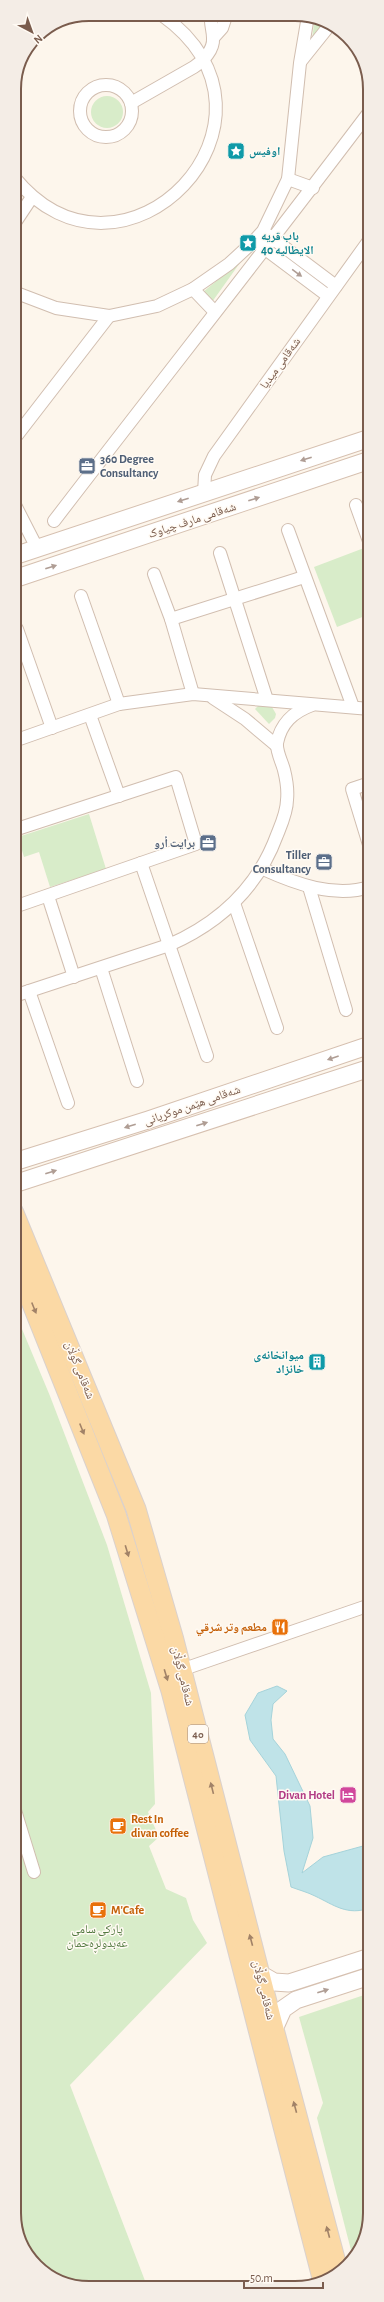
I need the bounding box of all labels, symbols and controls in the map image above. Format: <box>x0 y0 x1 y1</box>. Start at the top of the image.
north arrow <box>12 12 52 52</box>
text: N <box>32 33 45 46</box>
place icon: اوفيس <box>226 141 246 161</box>
place label: اوفيس <box>249 145 280 159</box>
place label: باب قريه الايطاليه 40 <box>261 230 314 257</box>
place icon: باب قريه الايطاليه 40 <box>238 233 258 253</box>
one-way arrow <box>292 268 302 276</box>
street label: شەقامی میدیا <box>258 335 303 391</box>
place label: 360 Degree Consultancy <box>100 453 159 480</box>
office icon: 360 Degree Consultancy <box>77 456 97 476</box>
one-way arrow <box>300 456 312 462</box>
one-way arrow <box>249 496 261 502</box>
one-way arrow <box>176 497 188 503</box>
street label: شەقامی مارف چیاوک <box>147 500 238 541</box>
one-way arrow <box>46 564 58 570</box>
office icon: برايت أرو <box>198 833 218 853</box>
place label: برايت أرو <box>154 836 195 850</box>
place label: Tiller Consultancy <box>253 849 312 876</box>
office icon: Tiller Consultancy <box>314 852 334 872</box>
one-way arrow <box>327 1055 339 1061</box>
street label: شەقامی هێمن موکریانی <box>142 1083 242 1128</box>
one-way arrow <box>196 1121 208 1127</box>
one-way arrow <box>124 1123 136 1129</box>
one-way arrow <box>46 1169 58 1175</box>
one-way arrow <box>31 1303 37 1315</box>
street label: شەقامی گوڵان <box>62 1339 99 1401</box>
place label: میوانخانەی خانزاد <box>254 1349 304 1376</box>
building icon: میوانخانەی خانزاد <box>307 1352 327 1372</box>
one-way arrow <box>79 1424 85 1435</box>
one-way arrow <box>124 1545 130 1557</box>
restaurant icon: مطعم وتر شرقي <box>270 1617 290 1637</box>
place label: مطعم وتر شرقي <box>196 1621 267 1637</box>
street label: شەقامی گوڵان <box>169 1644 199 1707</box>
one-way arrow <box>163 1669 169 1681</box>
road number: 40 <box>188 1725 208 1743</box>
one-way arrow <box>208 1781 214 1794</box>
hotel icon: Divan Hotel <box>338 1785 358 1805</box>
place label: Divan Hotel <box>278 1789 335 1801</box>
place label: Rest In divan coffee <box>131 1813 189 1839</box>
cafe icon: Rest In divan coffee <box>108 1816 128 1836</box>
cafe icon: M'Cafe <box>88 1900 108 1920</box>
place label: M'Cafe <box>111 1904 145 1916</box>
park label: پارکی سامی عەبدولڕەحمان <box>66 1923 128 1953</box>
one-way arrow <box>248 1934 254 1947</box>
street label: شەقامی گوڵان <box>250 1958 280 2021</box>
one-way arrow <box>318 1988 330 1994</box>
one-way arrow <box>291 2101 297 2113</box>
one-way arrow <box>325 2226 331 2239</box>
scale bar <box>244 2264 323 2290</box>
text: 50 m <box>250 2272 273 2284</box>

